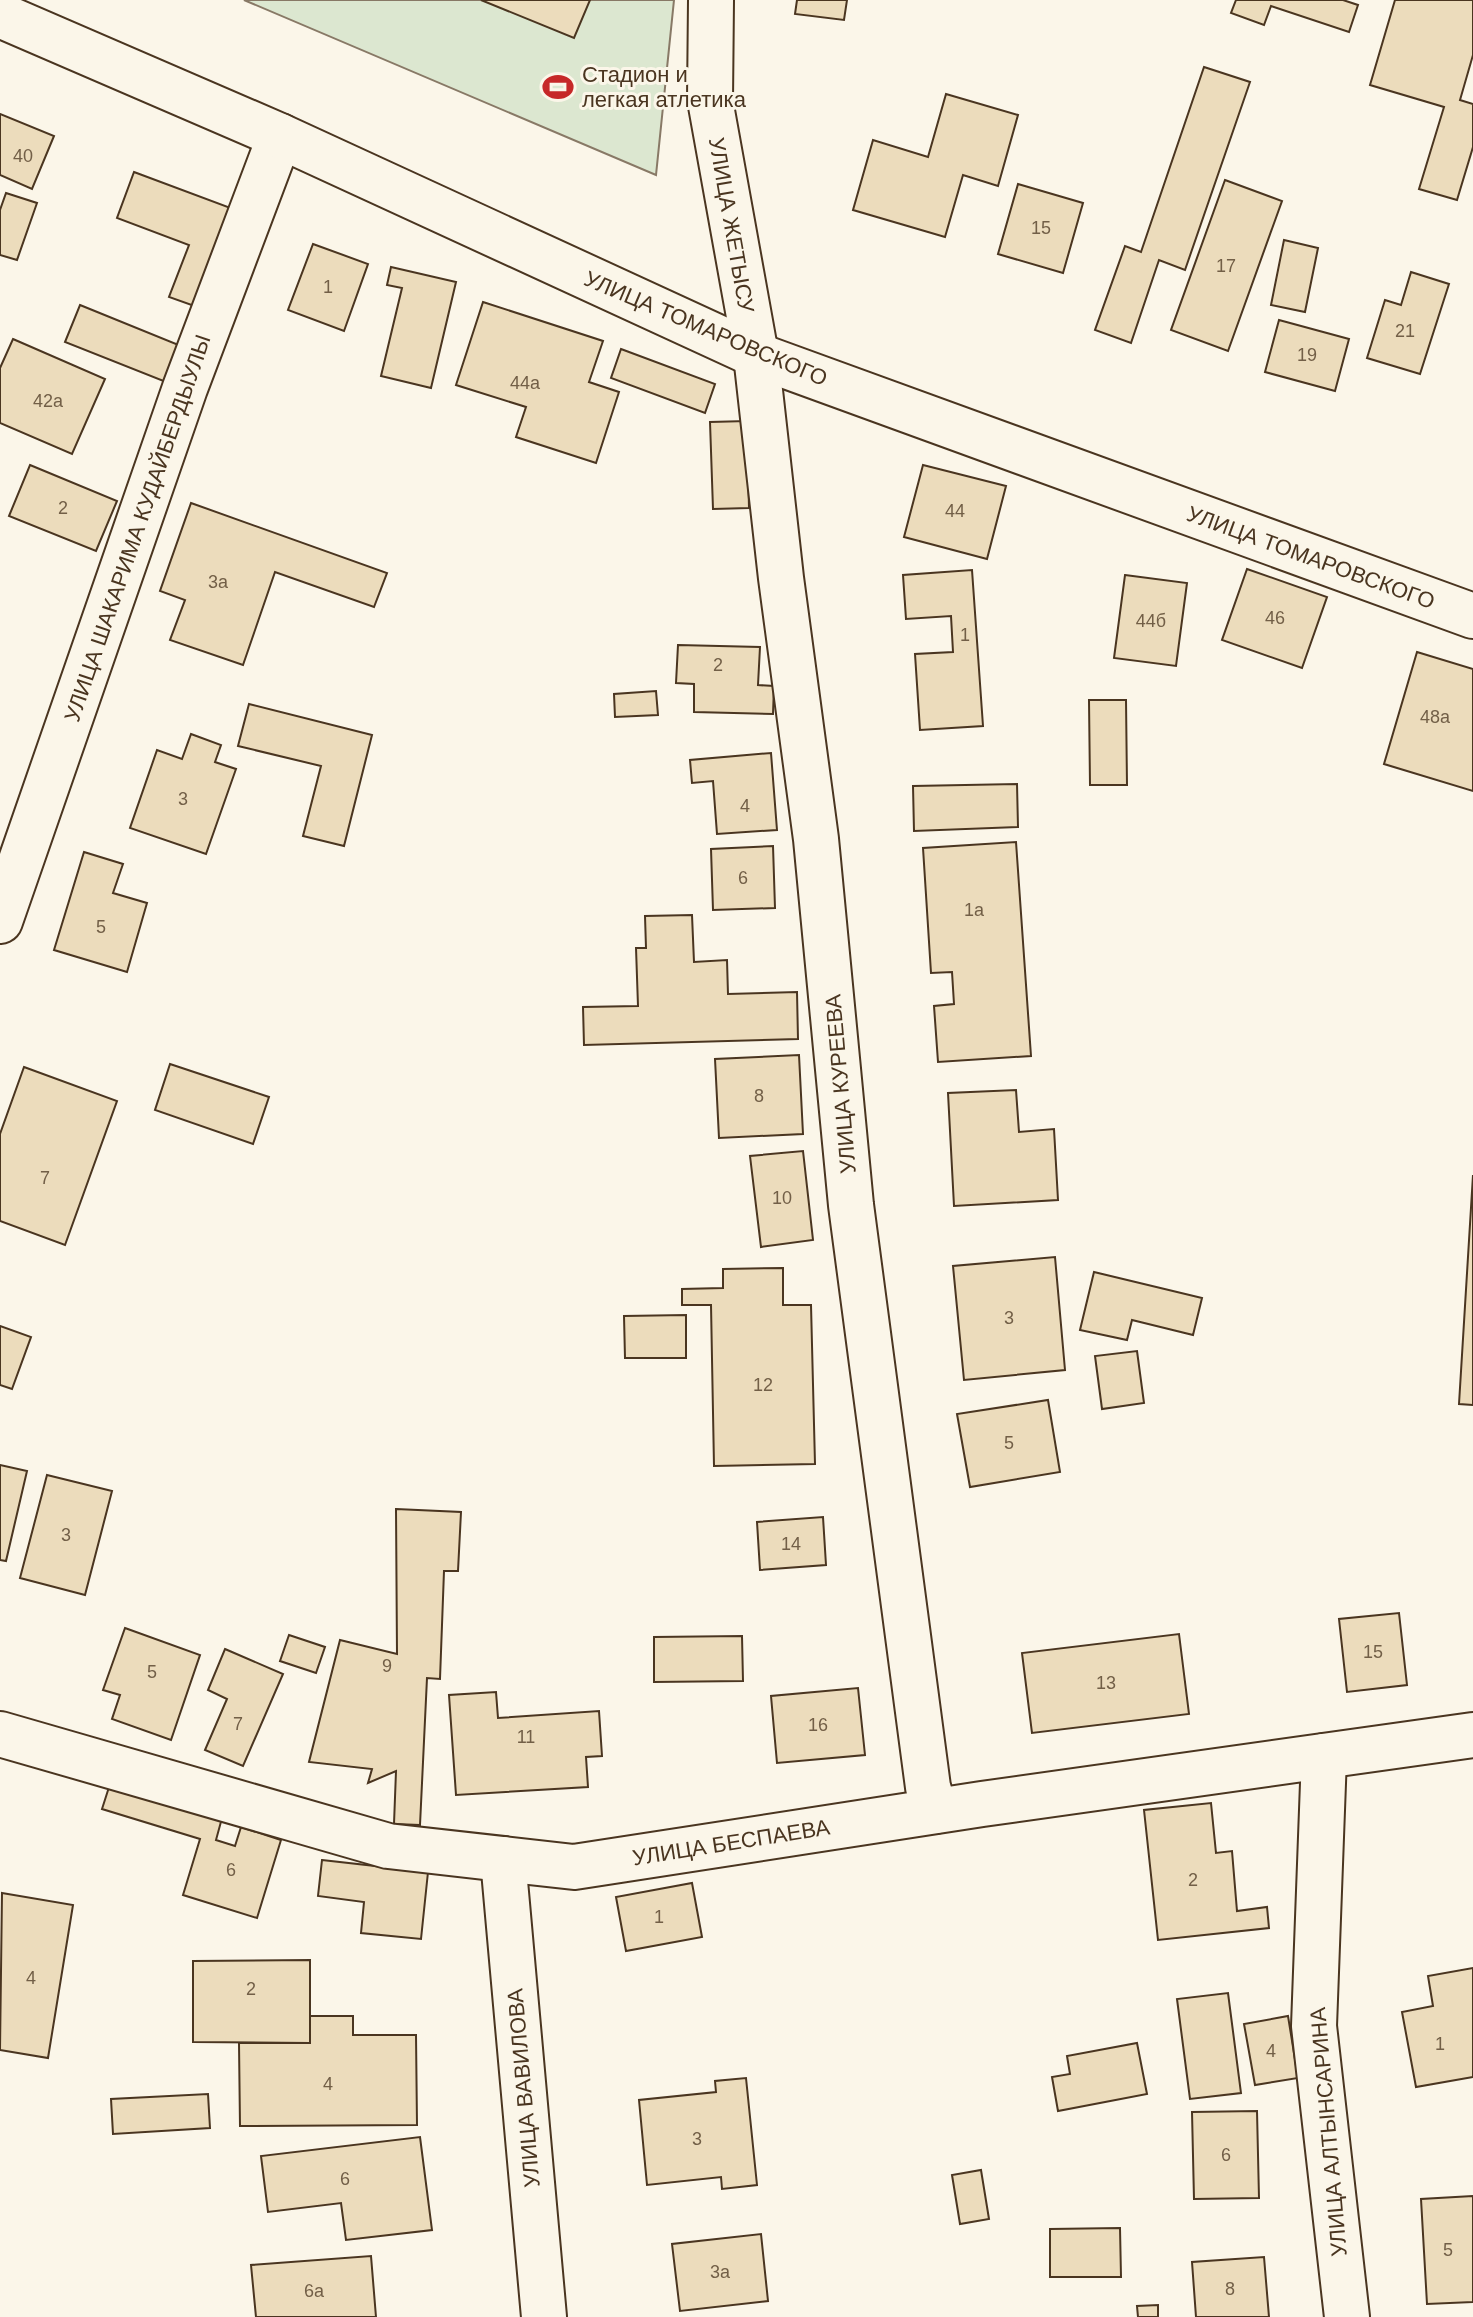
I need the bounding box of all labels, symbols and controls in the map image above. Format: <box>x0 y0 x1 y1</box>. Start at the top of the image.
place label: Стадион и легкая атлетика <box>582 62 747 112</box>
sports icon: Стадион и легкая атлетика <box>541 70 575 104</box>
street label: УЛИЦА ЖЕТЫСУ <box>704 135 759 316</box>
house number: 40 <box>13 146 33 166</box>
house number: 15 <box>1031 218 1051 238</box>
house number: 17 <box>1216 256 1236 276</box>
street label: УЛИЦА ТОМАРОВСКОГО <box>580 266 831 391</box>
house number: 1 <box>323 277 333 297</box>
house number: 21 <box>1395 321 1415 341</box>
street label: УЛИЦА ШАКАРИМА КУДАЙБЕРДЫУЛЫ <box>59 331 216 725</box>
house number: 19 <box>1297 345 1317 365</box>
house number: 44а <box>510 373 541 393</box>
house number: 42а <box>33 391 64 411</box>
house number: 2 <box>58 498 68 518</box>
house number: 44 <box>945 501 965 521</box>
street label: УЛИЦА ТОМАРОВСКОГО <box>1184 501 1438 614</box>
house number: 3а <box>208 572 229 592</box>
house number: 46 <box>1265 608 1285 628</box>
house number: 44б <box>1136 611 1166 631</box>
house number: 1 <box>960 625 970 645</box>
house number: 2 <box>713 655 723 675</box>
house number: 48а <box>1420 707 1451 727</box>
house number: 3 <box>178 789 188 809</box>
house number: 4 <box>740 796 750 816</box>
house number: 6 <box>738 868 748 888</box>
house number: 1а <box>964 900 985 920</box>
house number: 5 <box>96 917 106 937</box>
street label: УЛИЦА КУРЕЕВА <box>820 993 861 1175</box>
house number: 8 <box>754 1086 764 1106</box>
house number: 7 <box>40 1168 50 1188</box>
house number: 10 <box>772 1188 792 1208</box>
house number: 3 <box>1004 1308 1014 1328</box>
house number: 12 <box>753 1375 773 1395</box>
house number: 5 <box>1004 1433 1014 1453</box>
house number: 3 <box>61 1525 71 1545</box>
house number: 14 <box>781 1534 801 1554</box>
house number: 15 <box>1363 1642 1383 1662</box>
house number: 9 <box>382 1656 392 1676</box>
house number: 5 <box>147 1662 157 1682</box>
house number: 13 <box>1096 1673 1116 1693</box>
house number: 7 <box>233 1714 243 1734</box>
house number: 16 <box>808 1715 828 1735</box>
house number: 11 <box>517 1727 535 1747</box>
street label: УЛИЦА БЕСПАЕВА <box>631 1815 832 1870</box>
house number: 6 <box>226 1860 236 1880</box>
house number: 2 <box>1188 1870 1198 1890</box>
house number: 1 <box>654 1907 664 1927</box>
house number: 4 <box>26 1968 36 1988</box>
house number: 2 <box>246 1979 256 1999</box>
street label: УЛИЦА ВАВИЛОВА <box>502 1987 545 2189</box>
street label: УЛИЦА АЛТЫНСАРИНА <box>1305 2006 1352 2258</box>
house number: 1 <box>1435 2034 1445 2054</box>
house number: 4 <box>1266 2041 1276 2061</box>
house number: 4 <box>323 2074 333 2094</box>
house number: 3 <box>692 2129 702 2149</box>
house number: 6 <box>1221 2145 1231 2165</box>
house number: 6 <box>340 2169 350 2189</box>
house number: 5 <box>1443 2240 1453 2260</box>
house number: 3а <box>710 2262 731 2282</box>
house number: 8 <box>1225 2279 1235 2299</box>
house number: 6а <box>304 2281 325 2301</box>

